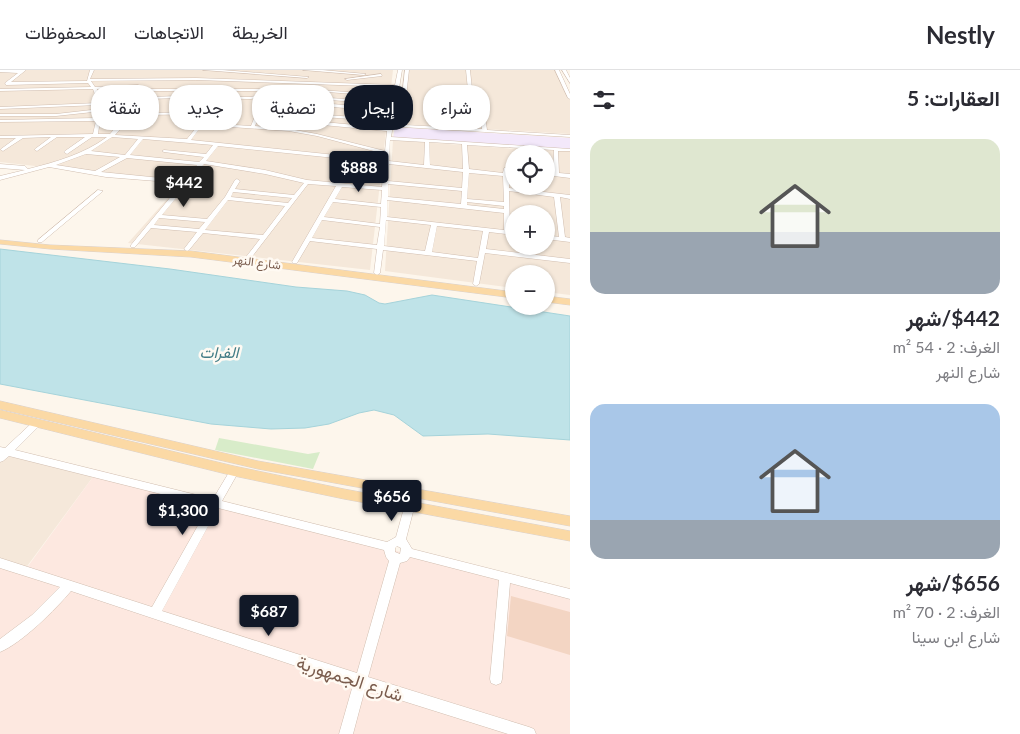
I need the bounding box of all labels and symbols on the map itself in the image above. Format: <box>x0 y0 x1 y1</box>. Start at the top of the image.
pin: $888 <box>329 150 389 193</box>
pin: $442 <box>154 166 214 208</box>
street label: شارع النهر <box>231 252 282 274</box>
water label: الفرات <box>199 342 241 363</box>
pin: $656 <box>362 480 422 522</box>
pin: $1,300 <box>142 494 224 536</box>
pin: $687 <box>239 594 299 637</box>
street label: شارع الجمهورية <box>293 650 406 707</box>

